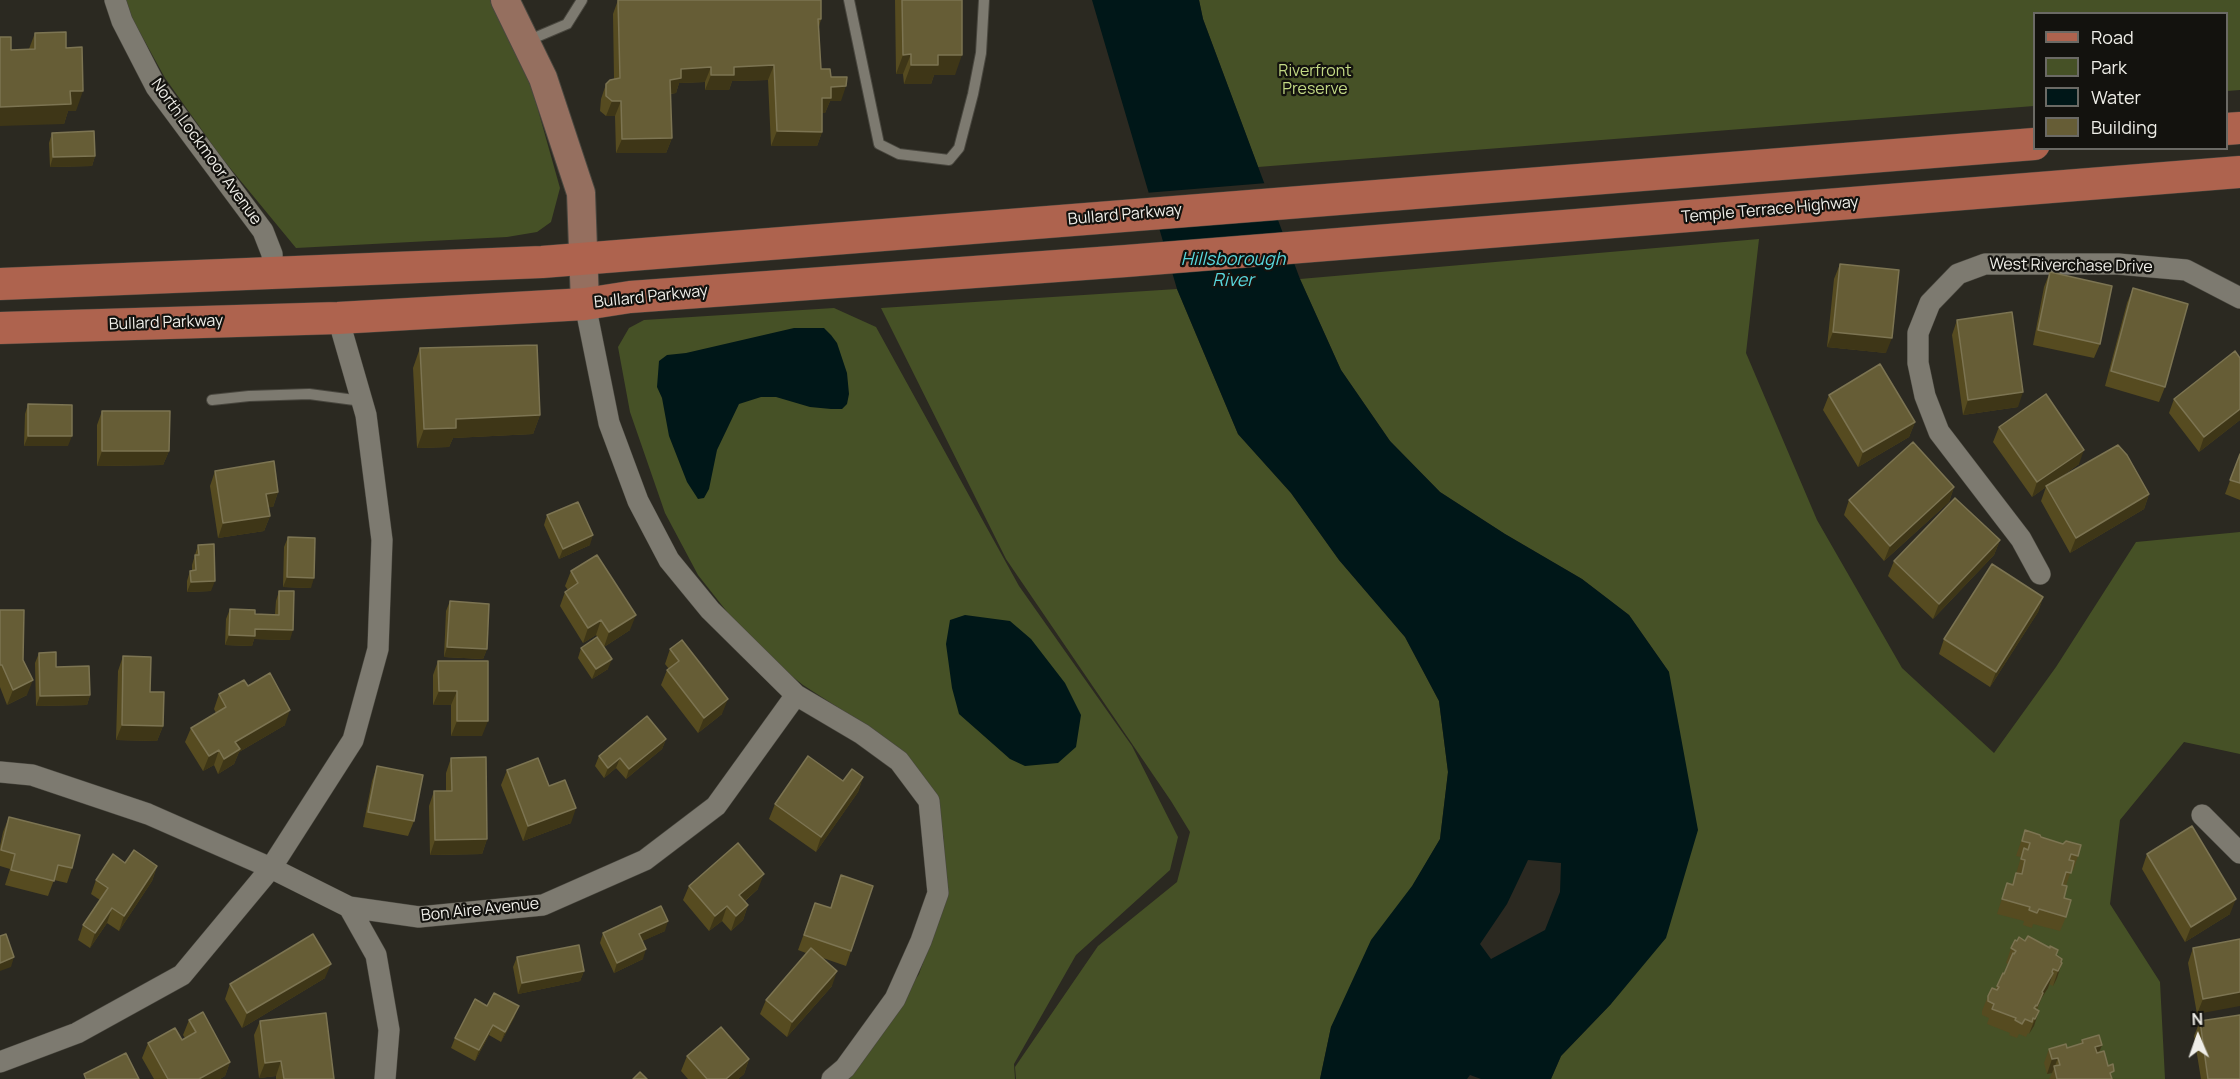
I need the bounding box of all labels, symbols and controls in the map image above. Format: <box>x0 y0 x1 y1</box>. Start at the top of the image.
legend <box>2033 12 2228 150</box>
text: Road <box>2091 25 2134 49</box>
text: Park <box>2091 55 2127 79</box>
park label: Riverfront Preserve <box>1278 62 1352 100</box>
street label: North Lockmoor Avenue <box>147 75 265 229</box>
text: Water <box>2091 85 2141 109</box>
text: Building <box>2091 115 2157 139</box>
street label: Temple Terrace Highway <box>1681 193 1859 227</box>
street label: Bullard Parkway <box>1067 200 1183 230</box>
water label: Hillsborough River <box>1181 249 1285 292</box>
street label: West Riverchase Drive <box>1989 255 2153 277</box>
street label: Bullard Parkway <box>593 281 709 313</box>
street label: Bullard Parkway <box>108 311 224 335</box>
street label: Bon Aire Avenue <box>420 894 540 926</box>
north arrow <box>2168 1007 2228 1067</box>
text: N <box>2191 1008 2204 1030</box>

